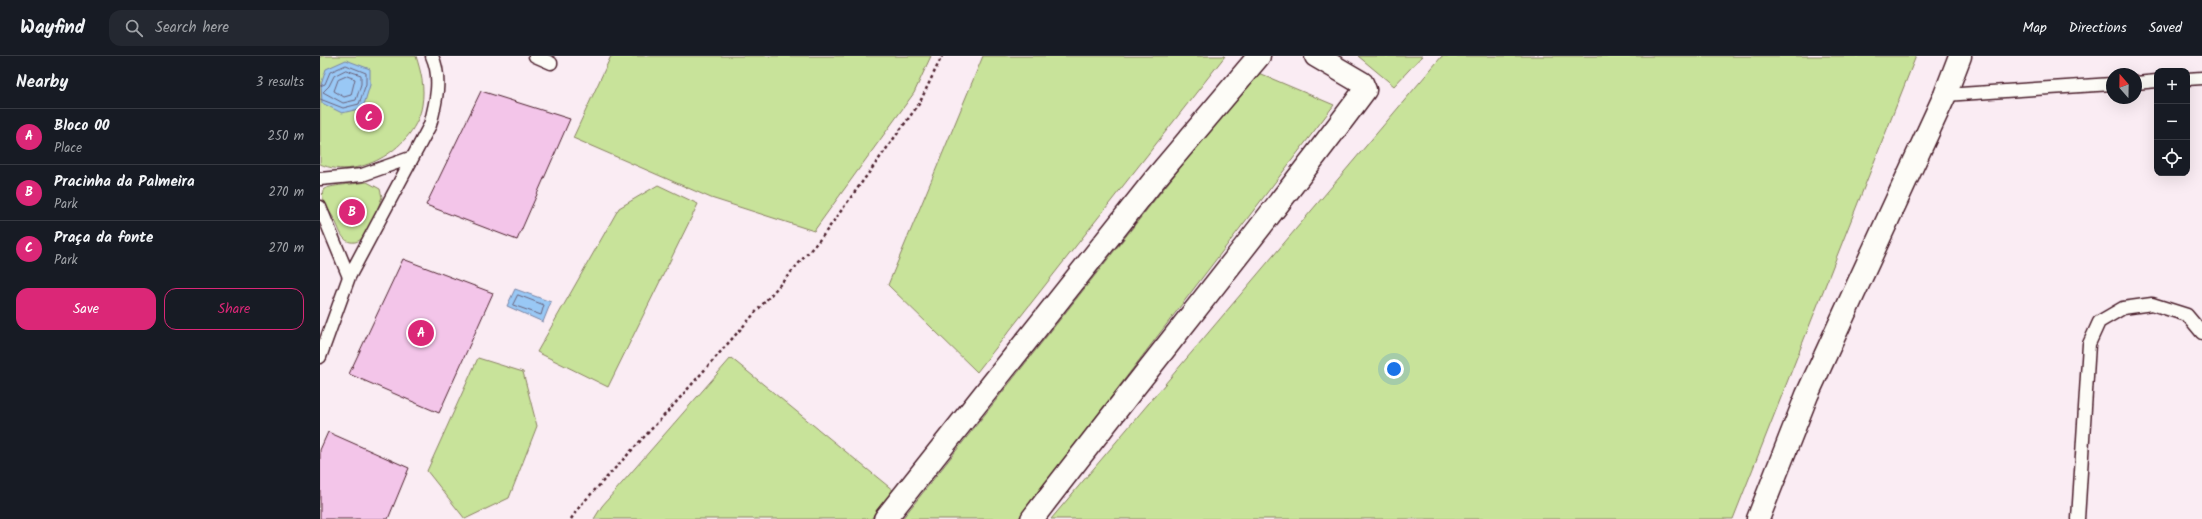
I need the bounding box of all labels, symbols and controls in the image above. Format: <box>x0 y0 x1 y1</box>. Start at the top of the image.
search box <box>109 10 389 46</box>
text: Wayfind <box>20 13 85 43</box>
text: Search here <box>155 16 229 40</box>
icon: search <box>123 17 145 39</box>
text: Map <box>2022 17 2047 39</box>
text: Directions <box>2069 17 2127 39</box>
text: Saved <box>2149 17 2182 39</box>
north arrow <box>2106 68 2142 104</box>
map controls <box>2154 68 2190 176</box>
button: + <box>2154 68 2190 104</box>
text: Nearby <box>16 69 68 96</box>
text: 3 results <box>256 72 304 93</box>
pin: C <box>356 102 382 132</box>
button: − <box>2154 104 2190 140</box>
text: Bloco 00 <box>54 114 110 138</box>
text: A <box>25 126 33 147</box>
text: 250 m <box>267 126 304 147</box>
text: Place <box>54 138 82 159</box>
button: locate <box>2154 140 2190 176</box>
text: Pracinha da Palmeira <box>54 170 195 194</box>
text: B <box>25 182 33 203</box>
text: 270 m <box>268 182 304 203</box>
text: Park <box>54 194 78 215</box>
pin: B <box>339 197 365 227</box>
text: Praça da fonte <box>54 226 153 250</box>
text: C <box>25 238 33 259</box>
text: 270 m <box>268 238 304 259</box>
text: Park <box>54 250 78 271</box>
button: Save <box>16 288 156 330</box>
button: Share <box>164 288 304 330</box>
pin: A <box>408 318 434 348</box>
your location <box>1384 359 1404 379</box>

